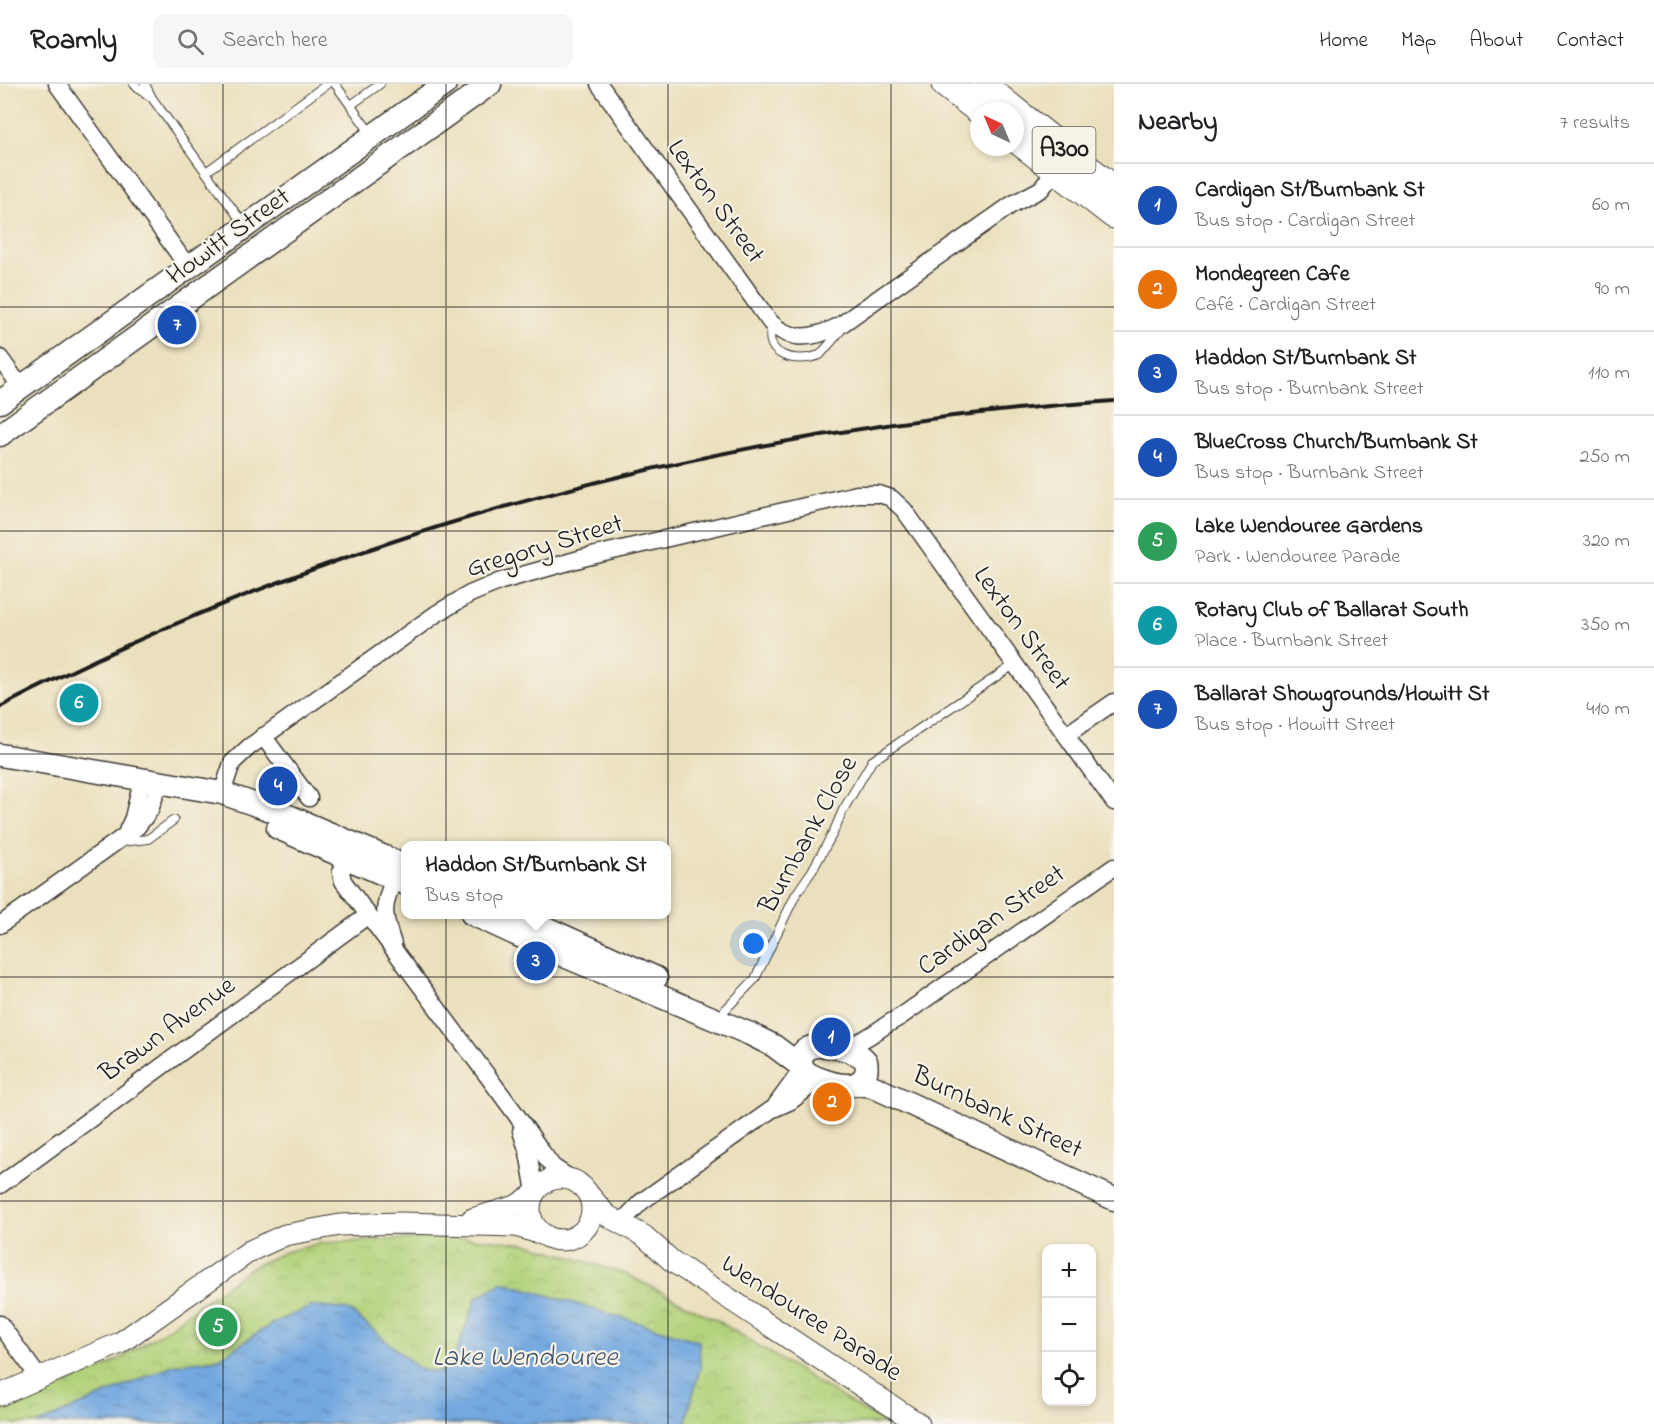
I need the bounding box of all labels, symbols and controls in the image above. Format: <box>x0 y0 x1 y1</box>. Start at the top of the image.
search box <box>153 14 573 68</box>
text: Roamly <box>30 21 117 62</box>
icon: search <box>174 25 207 58</box>
text: Search here <box>222 25 328 57</box>
text: Home <box>1319 26 1368 56</box>
text: Map <box>1401 26 1436 56</box>
text: About <box>1469 26 1523 56</box>
text: Contact <box>1556 26 1624 56</box>
north arrow <box>970 102 1024 156</box>
text: Nearby <box>1138 104 1217 142</box>
text: 7 results <box>1560 109 1630 138</box>
road number: A300 <box>1032 127 1096 173</box>
street label: Lexton Street <box>656 132 774 272</box>
text: Cardigan St/Burnbank St <box>1195 175 1425 207</box>
street label: Howitt Street <box>159 179 299 295</box>
text: 1 <box>1154 191 1161 220</box>
text: 60 m <box>1592 191 1630 220</box>
text: Bus stop · Cardigan Street <box>1195 207 1415 236</box>
text: Mondegreen Cafe <box>1195 259 1350 291</box>
text: 2 <box>1153 275 1162 304</box>
text: 90 m <box>1595 275 1630 304</box>
text: Café · Cardigan Street <box>1195 291 1376 320</box>
pin: 7 <box>158 302 196 348</box>
text: Haddon St/Burnbank St <box>1195 343 1417 375</box>
text: 3 <box>1153 359 1162 388</box>
text: 110 m <box>1588 359 1630 388</box>
text: Bus stop · Burnbank Street <box>1195 375 1424 404</box>
text: BlueCross Church/Burnbank St <box>1195 427 1478 459</box>
text: 4 <box>1153 443 1162 472</box>
text: 250 m <box>1579 443 1630 472</box>
text: Bus stop · Burnbank Street <box>1195 459 1424 488</box>
street label: Gregory Street <box>462 505 628 589</box>
text: Lake Wendouree Gardens <box>1195 511 1423 543</box>
text: 5 <box>1152 527 1163 556</box>
text: 320 m <box>1583 527 1630 556</box>
text: Park · Wendouree Parade <box>1195 543 1400 572</box>
street label: Lexton Street <box>962 559 1080 699</box>
text: Rotary Club of Ballarat South <box>1195 595 1468 627</box>
text: 6 <box>1153 611 1162 640</box>
text: 350 m <box>1581 611 1630 640</box>
text: Place · Burnbank Street <box>1195 627 1388 656</box>
text: Ballarat Showgrounds/Howitt St <box>1195 679 1489 711</box>
pin: 6 <box>60 680 98 726</box>
text: 7 <box>1153 695 1162 724</box>
text: 410 m <box>1586 695 1630 724</box>
text: Bus stop · Howitt Street <box>1195 711 1395 740</box>
street label: Burnbank Close <box>749 748 869 922</box>
pin: 4 <box>258 764 298 808</box>
popup <box>401 841 671 919</box>
text: Haddon St/Burnbank St <box>425 850 647 882</box>
street label: Cardigan Street <box>910 856 1074 986</box>
text: Bus stop <box>425 882 503 911</box>
your location <box>739 929 768 958</box>
pin: 3 <box>516 938 556 984</box>
street label: Brawn Avenue <box>91 967 245 1093</box>
pin: 1 <box>812 1014 850 1060</box>
street label: Burnbank Street <box>904 1056 1089 1170</box>
pin: 2 <box>812 1080 852 1124</box>
map controls <box>1042 1244 1096 1406</box>
button: + <box>1042 1244 1096 1298</box>
street label: Wendouree Parade <box>713 1246 910 1393</box>
button: − <box>1042 1298 1096 1352</box>
pin: 5 <box>198 1304 238 1350</box>
water label: Lake Wendouree <box>432 1338 619 1379</box>
button: locate <box>1042 1352 1096 1406</box>

